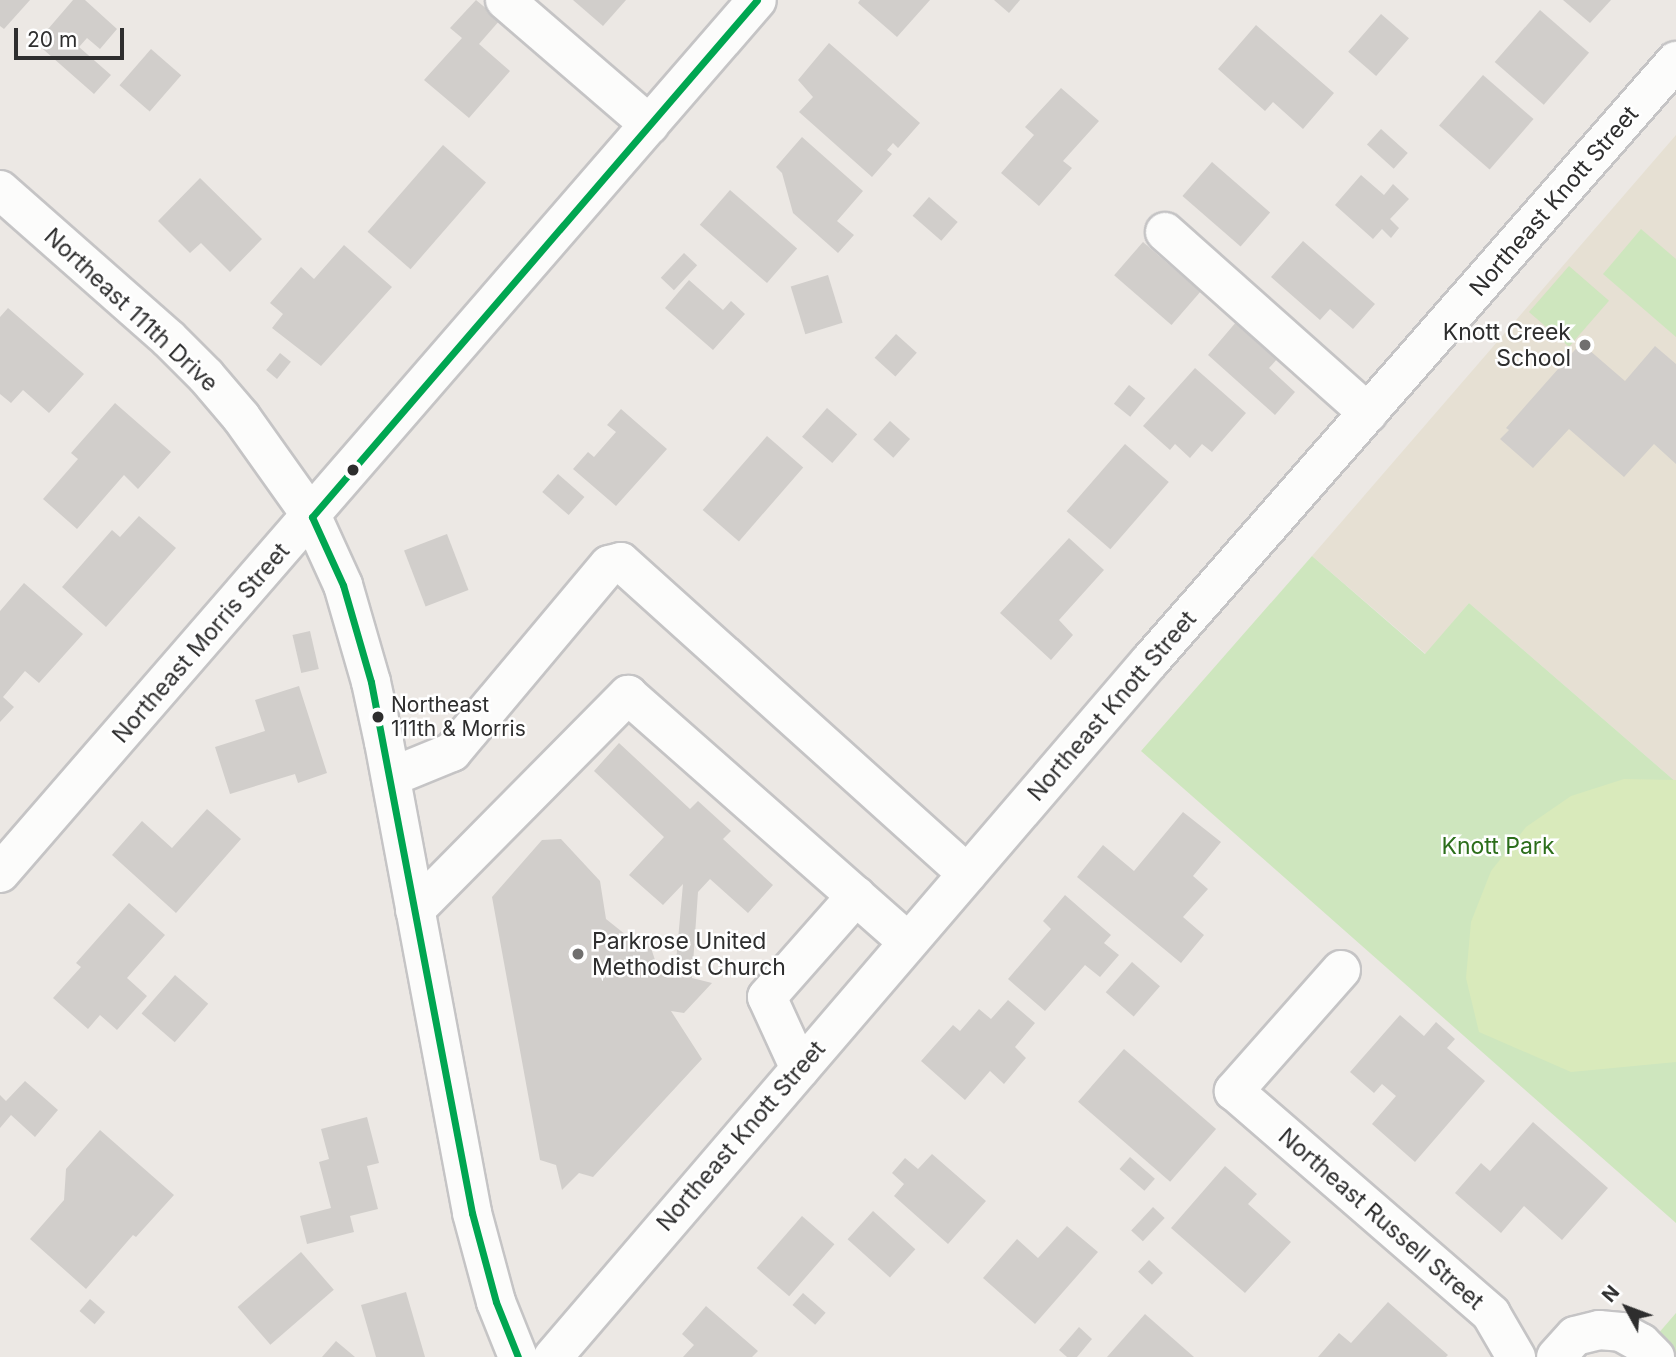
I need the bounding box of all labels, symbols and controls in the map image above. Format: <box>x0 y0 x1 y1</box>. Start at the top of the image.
scale bar <box>18 14 128 58</box>
text: 20 m <box>27 27 77 52</box>
street label: Northeast Knott Street <box>1464 100 1644 302</box>
street label: Northeast 111th Drive <box>39 222 223 398</box>
place label: Knott Creek School <box>1443 318 1571 372</box>
marker: Knott Creek School <box>1577 337 1593 353</box>
unlabelled marker <box>346 463 360 477</box>
street label: Northeast Morris Street <box>107 537 295 749</box>
street label: Northeast Knott Street <box>1022 605 1202 807</box>
place label: Northeast 111th & Morris <box>391 692 526 742</box>
marker: Northeast 111th & Morris <box>371 710 385 724</box>
park label: Knott Park <box>1441 832 1555 860</box>
place label: Parkrose United Methodist Church <box>592 927 786 981</box>
marker: Parkrose United Methodist Church <box>570 946 586 962</box>
street label: Northeast Knott Street <box>651 1035 831 1237</box>
street label: Northeast Russell Street <box>1273 1122 1489 1316</box>
north arrow <box>1592 1273 1662 1343</box>
text: N <box>1597 1281 1624 1307</box>

